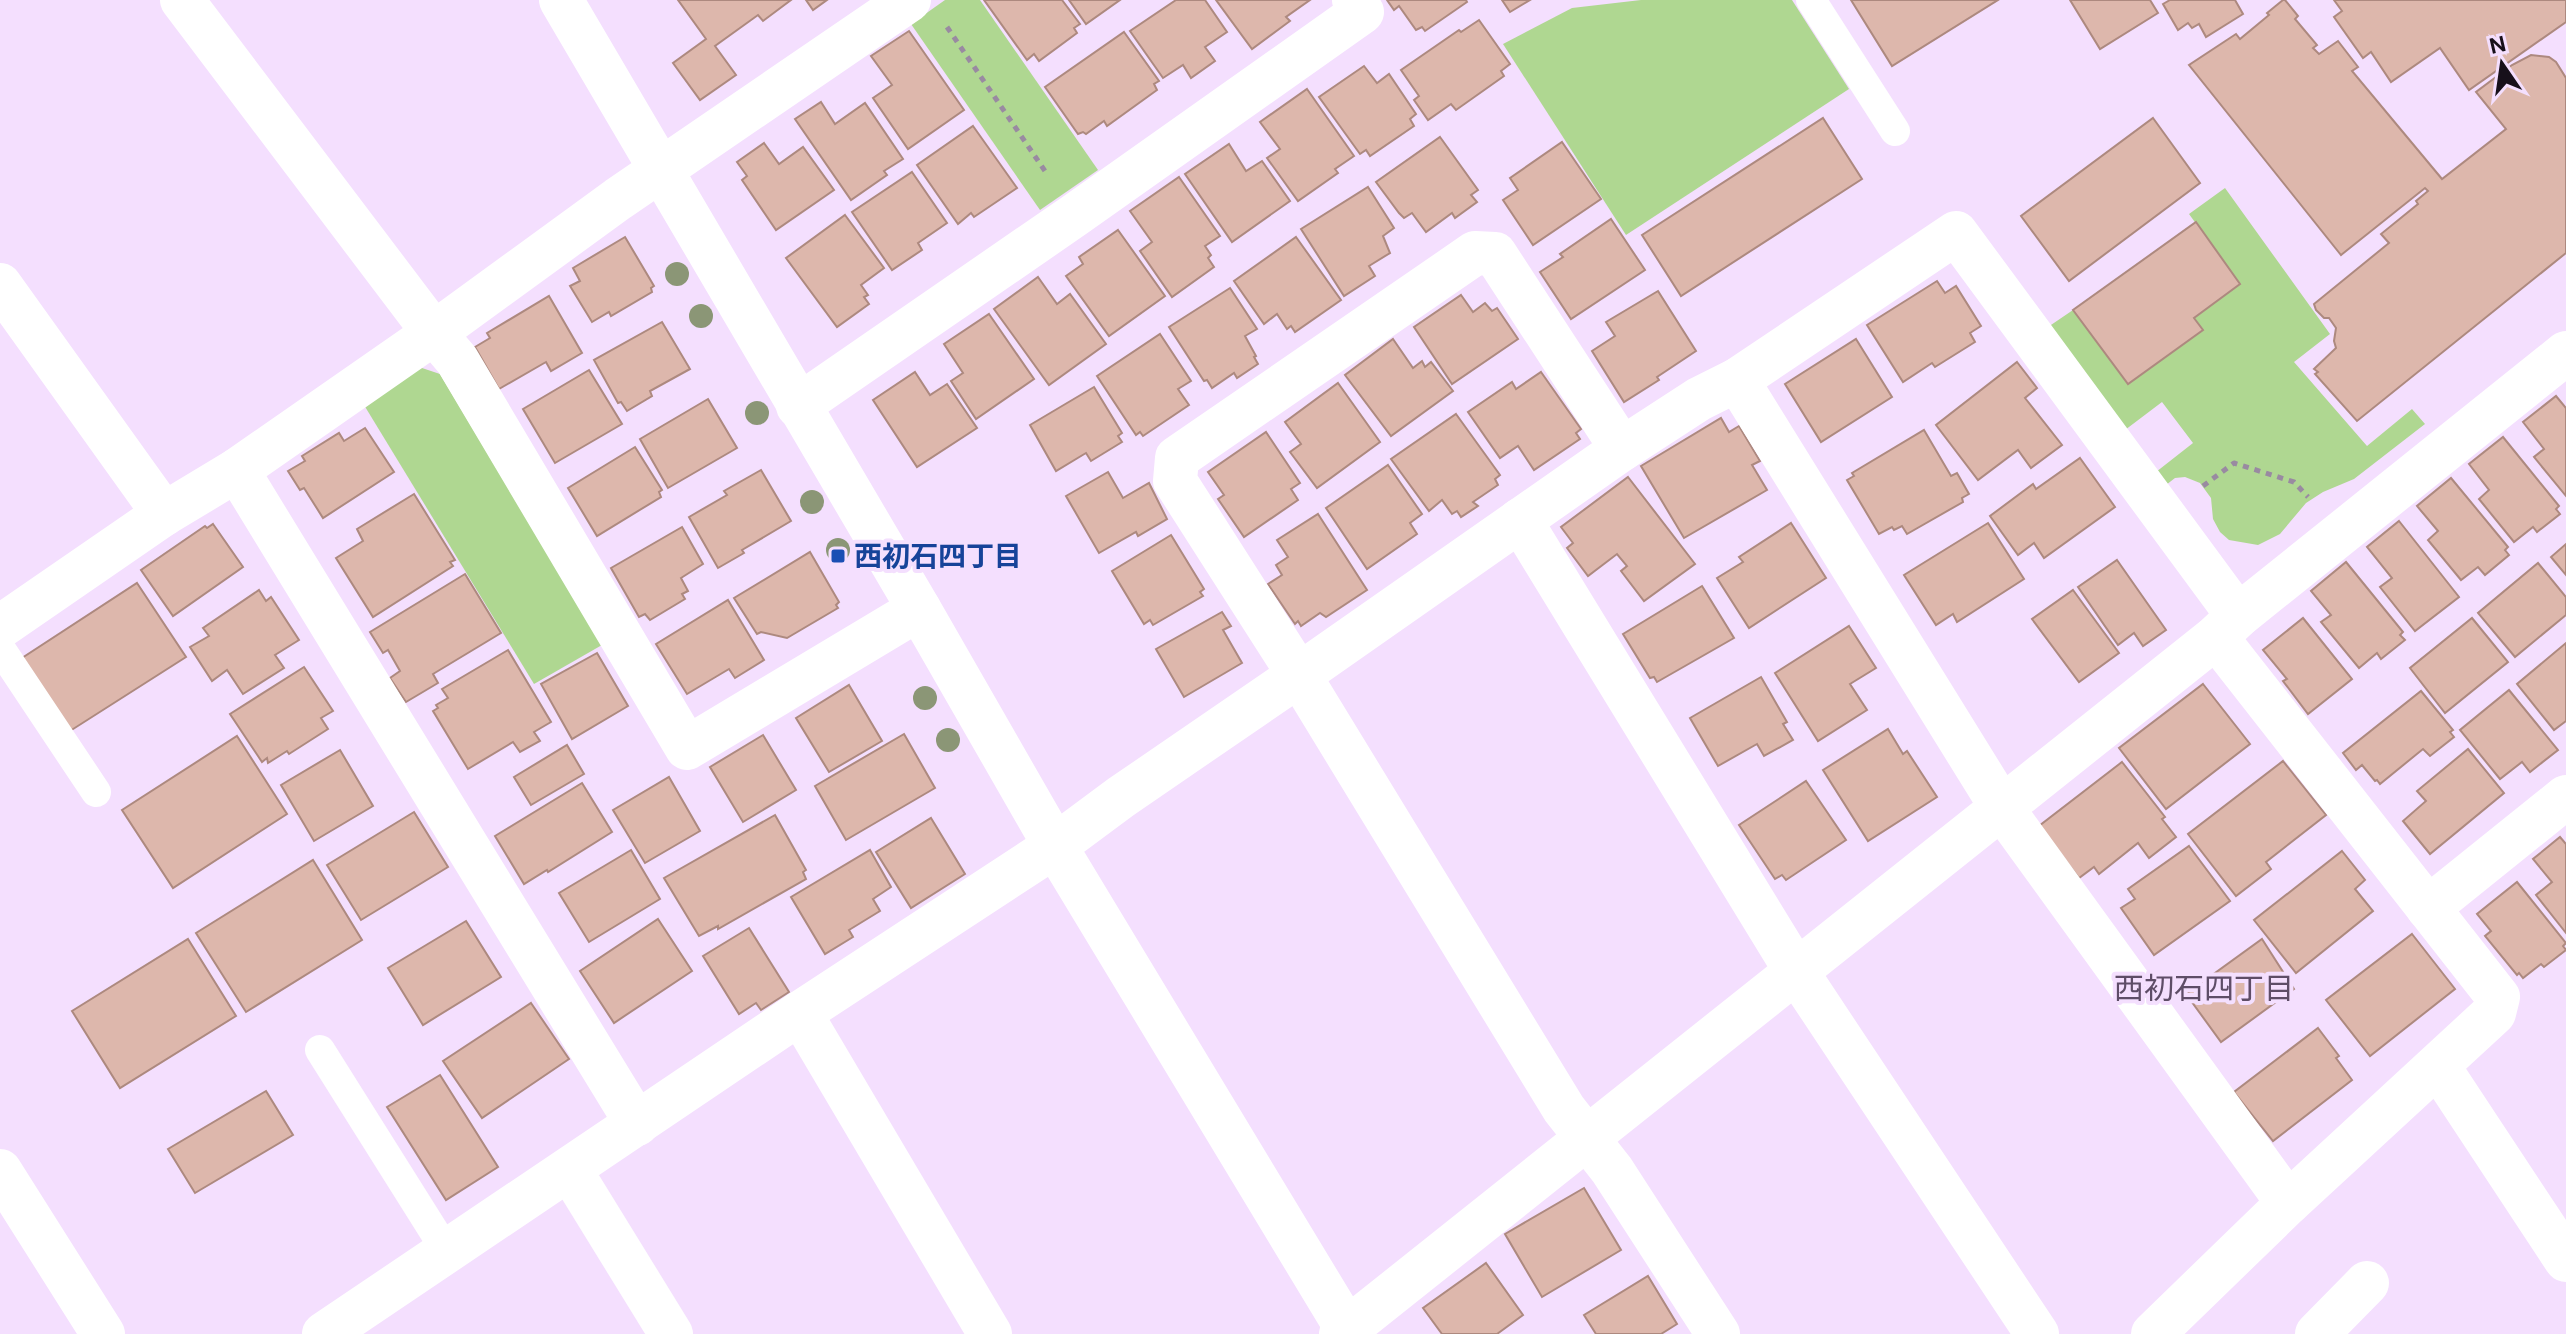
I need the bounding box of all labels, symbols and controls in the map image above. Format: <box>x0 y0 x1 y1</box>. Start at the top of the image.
north arrow <box>2462 24 2542 104</box>
text: N <box>2487 29 2509 61</box>
place label: 西初石四丁目 <box>854 538 1022 575</box>
marker: 西初石四丁目 <box>829 547 847 565</box>
district label: 西初石四丁目 <box>2114 969 2294 1008</box>

